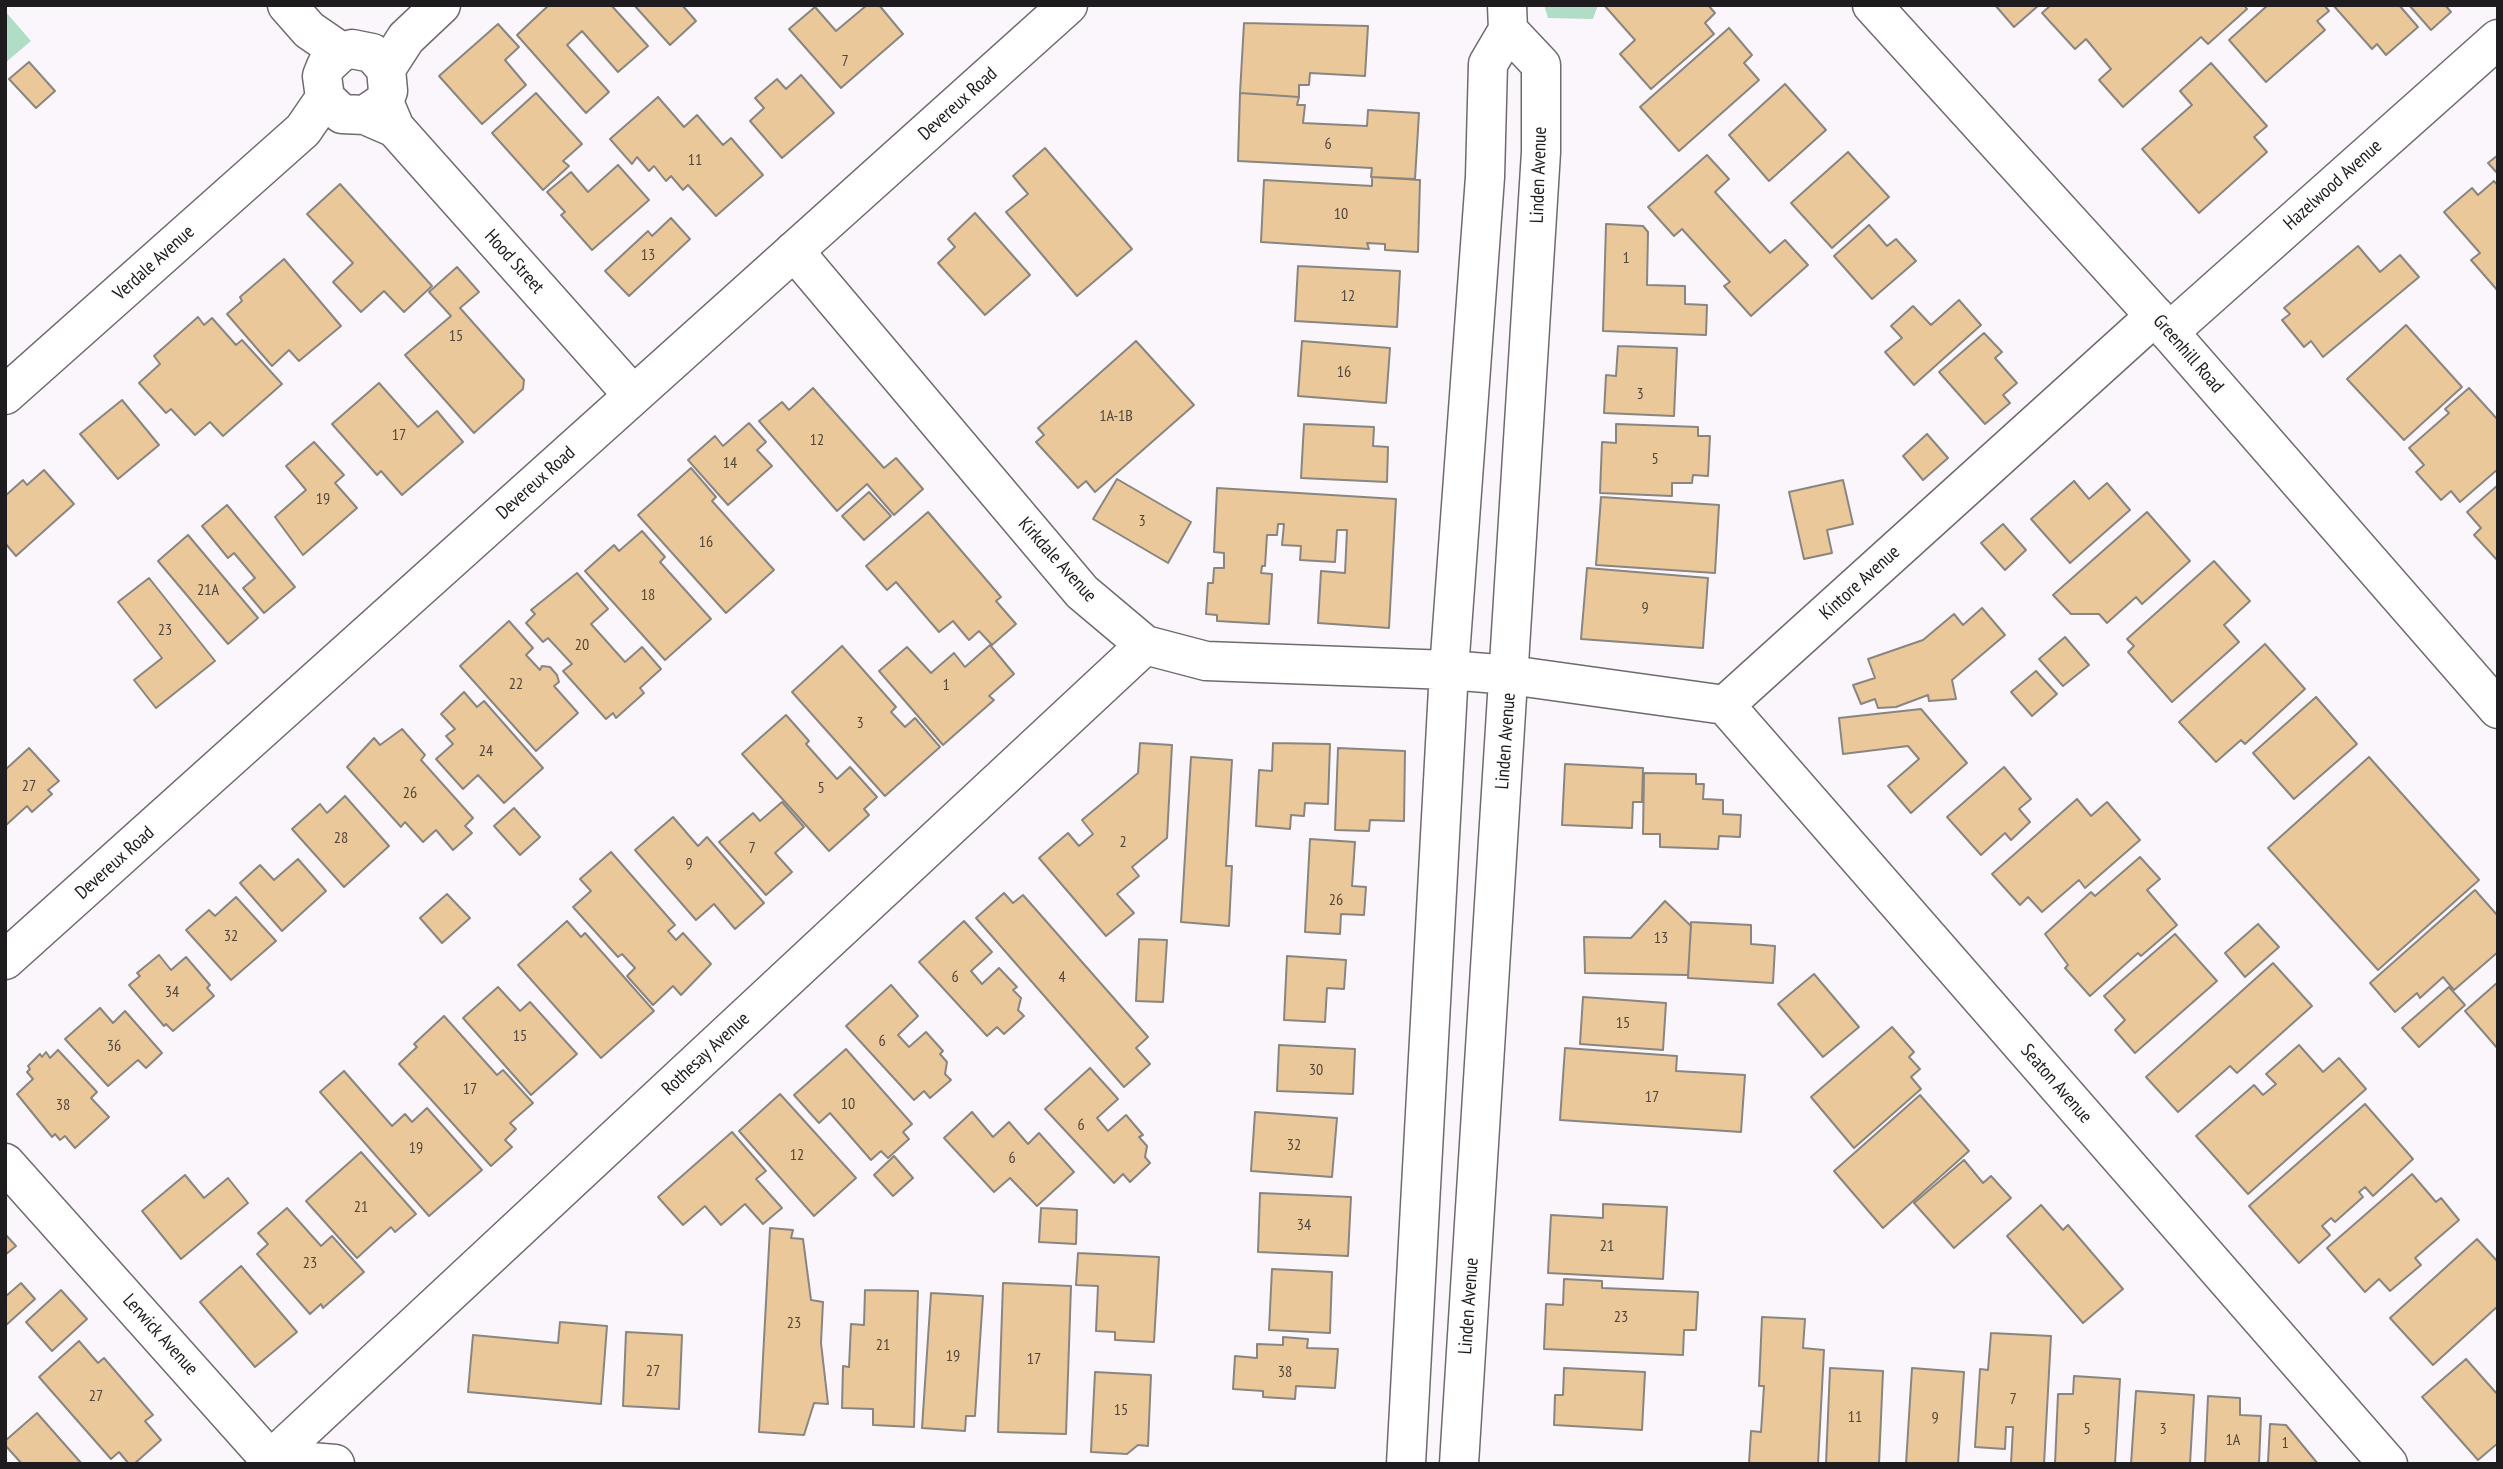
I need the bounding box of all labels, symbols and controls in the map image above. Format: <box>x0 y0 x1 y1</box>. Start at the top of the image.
house number: 7 <box>841 51 849 71</box>
street label: Devereux Road <box>914 63 1002 145</box>
street label: Linden Avenue <box>1526 126 1552 224</box>
house number: 6 <box>1324 134 1332 154</box>
street label: Hazelwood Avenue <box>2279 135 2387 235</box>
house number: 11 <box>688 150 702 170</box>
house number: 10 <box>1334 204 1348 224</box>
street label: Verdale Avenue <box>109 221 199 305</box>
street label: Hood Street <box>479 225 549 299</box>
house number: 13 <box>641 245 655 265</box>
house number: 1 <box>1622 248 1630 268</box>
house number: 12 <box>1341 286 1355 306</box>
street label: Greenhill Road <box>2148 310 2228 398</box>
house number: 15 <box>449 326 463 346</box>
house number: 16 <box>1337 362 1351 382</box>
house number: 3 <box>1636 384 1644 404</box>
house number: 1A-1B <box>1099 406 1133 426</box>
house number: 17 <box>392 425 406 445</box>
house number: 12 <box>810 430 824 450</box>
street label: Devereux Road <box>492 442 580 524</box>
house number: 5 <box>1651 449 1659 469</box>
house number: 14 <box>723 453 737 473</box>
house number: 19 <box>316 489 330 509</box>
house number: 3 <box>1138 511 1146 531</box>
street label: Kirkdale Avenue <box>1013 513 1101 607</box>
house number: 16 <box>699 532 713 552</box>
street label: Kintore Avenue <box>1815 541 1905 625</box>
house number: 21A <box>197 580 219 600</box>
house number: 18 <box>641 585 655 605</box>
house number: 9 <box>1641 598 1649 618</box>
house number: 23 <box>158 620 172 640</box>
house number: 20 <box>575 635 589 655</box>
house number: 22 <box>509 674 523 694</box>
house number: 1 <box>942 675 950 695</box>
street label: Linden Avenue <box>1491 692 1521 790</box>
house number: 3 <box>856 713 864 733</box>
house number: 24 <box>479 741 493 761</box>
house number: 27 <box>22 776 36 796</box>
house number: 5 <box>817 778 825 798</box>
house number: 26 <box>403 783 417 803</box>
street label: Devereux Road <box>71 822 159 904</box>
house number: 28 <box>334 828 348 848</box>
house number: 2 <box>1119 832 1127 852</box>
house number: 7 <box>748 838 756 858</box>
house number: 9 <box>685 854 693 874</box>
house number: 26 <box>1329 890 1343 910</box>
house number: 32 <box>224 926 238 946</box>
house number: 13 <box>1654 928 1668 948</box>
house number: 6 <box>951 967 959 987</box>
house number: 4 <box>1058 967 1066 987</box>
house number: 34 <box>165 982 179 1002</box>
street label: Rothesay Avenue <box>658 1008 754 1100</box>
house number: 15 <box>1616 1013 1630 1033</box>
house number: 15 <box>513 1026 527 1046</box>
house number: 6 <box>878 1031 886 1051</box>
house number: 36 <box>107 1036 121 1056</box>
street label: Seaton Avenue <box>2015 1040 2097 1128</box>
house number: 30 <box>1309 1060 1323 1080</box>
house number: 17 <box>463 1079 477 1099</box>
house number: 17 <box>1645 1087 1659 1107</box>
house number: 10 <box>841 1094 855 1114</box>
house number: 38 <box>56 1095 70 1115</box>
house number: 6 <box>1077 1115 1085 1135</box>
house number: 32 <box>1287 1135 1301 1155</box>
house number: 19 <box>409 1138 423 1158</box>
house number: 12 <box>790 1145 804 1165</box>
house number: 6 <box>1008 1148 1016 1168</box>
house number: 21 <box>354 1197 368 1217</box>
house number: 34 <box>1297 1215 1311 1235</box>
house number: 21 <box>1600 1236 1614 1256</box>
house number: 23 <box>303 1253 317 1273</box>
street label: Linden Avenue <box>1454 1257 1484 1355</box>
street label: Lerwick Avenue <box>118 1290 202 1380</box>
house number: 23 <box>1614 1307 1628 1327</box>
house number: 23 <box>787 1313 801 1333</box>
house number: 21 <box>876 1335 890 1355</box>
house number: 19 <box>946 1346 960 1366</box>
house number: 17 <box>1027 1349 1041 1369</box>
house number: 27 <box>646 1361 660 1381</box>
house number: 38 <box>1278 1362 1292 1382</box>
house number: 27 <box>89 1386 103 1406</box>
house number: 7 <box>2009 1389 2017 1409</box>
house number: 15 <box>1114 1400 1128 1420</box>
house number: 11 <box>1848 1407 1862 1427</box>
house number: 9 <box>1931 1408 1939 1428</box>
house number: 5 <box>2083 1419 2091 1439</box>
house number: 3 <box>2159 1419 2167 1439</box>
house number: 1A <box>2226 1430 2240 1450</box>
house number: 1 <box>2281 1433 2289 1453</box>

